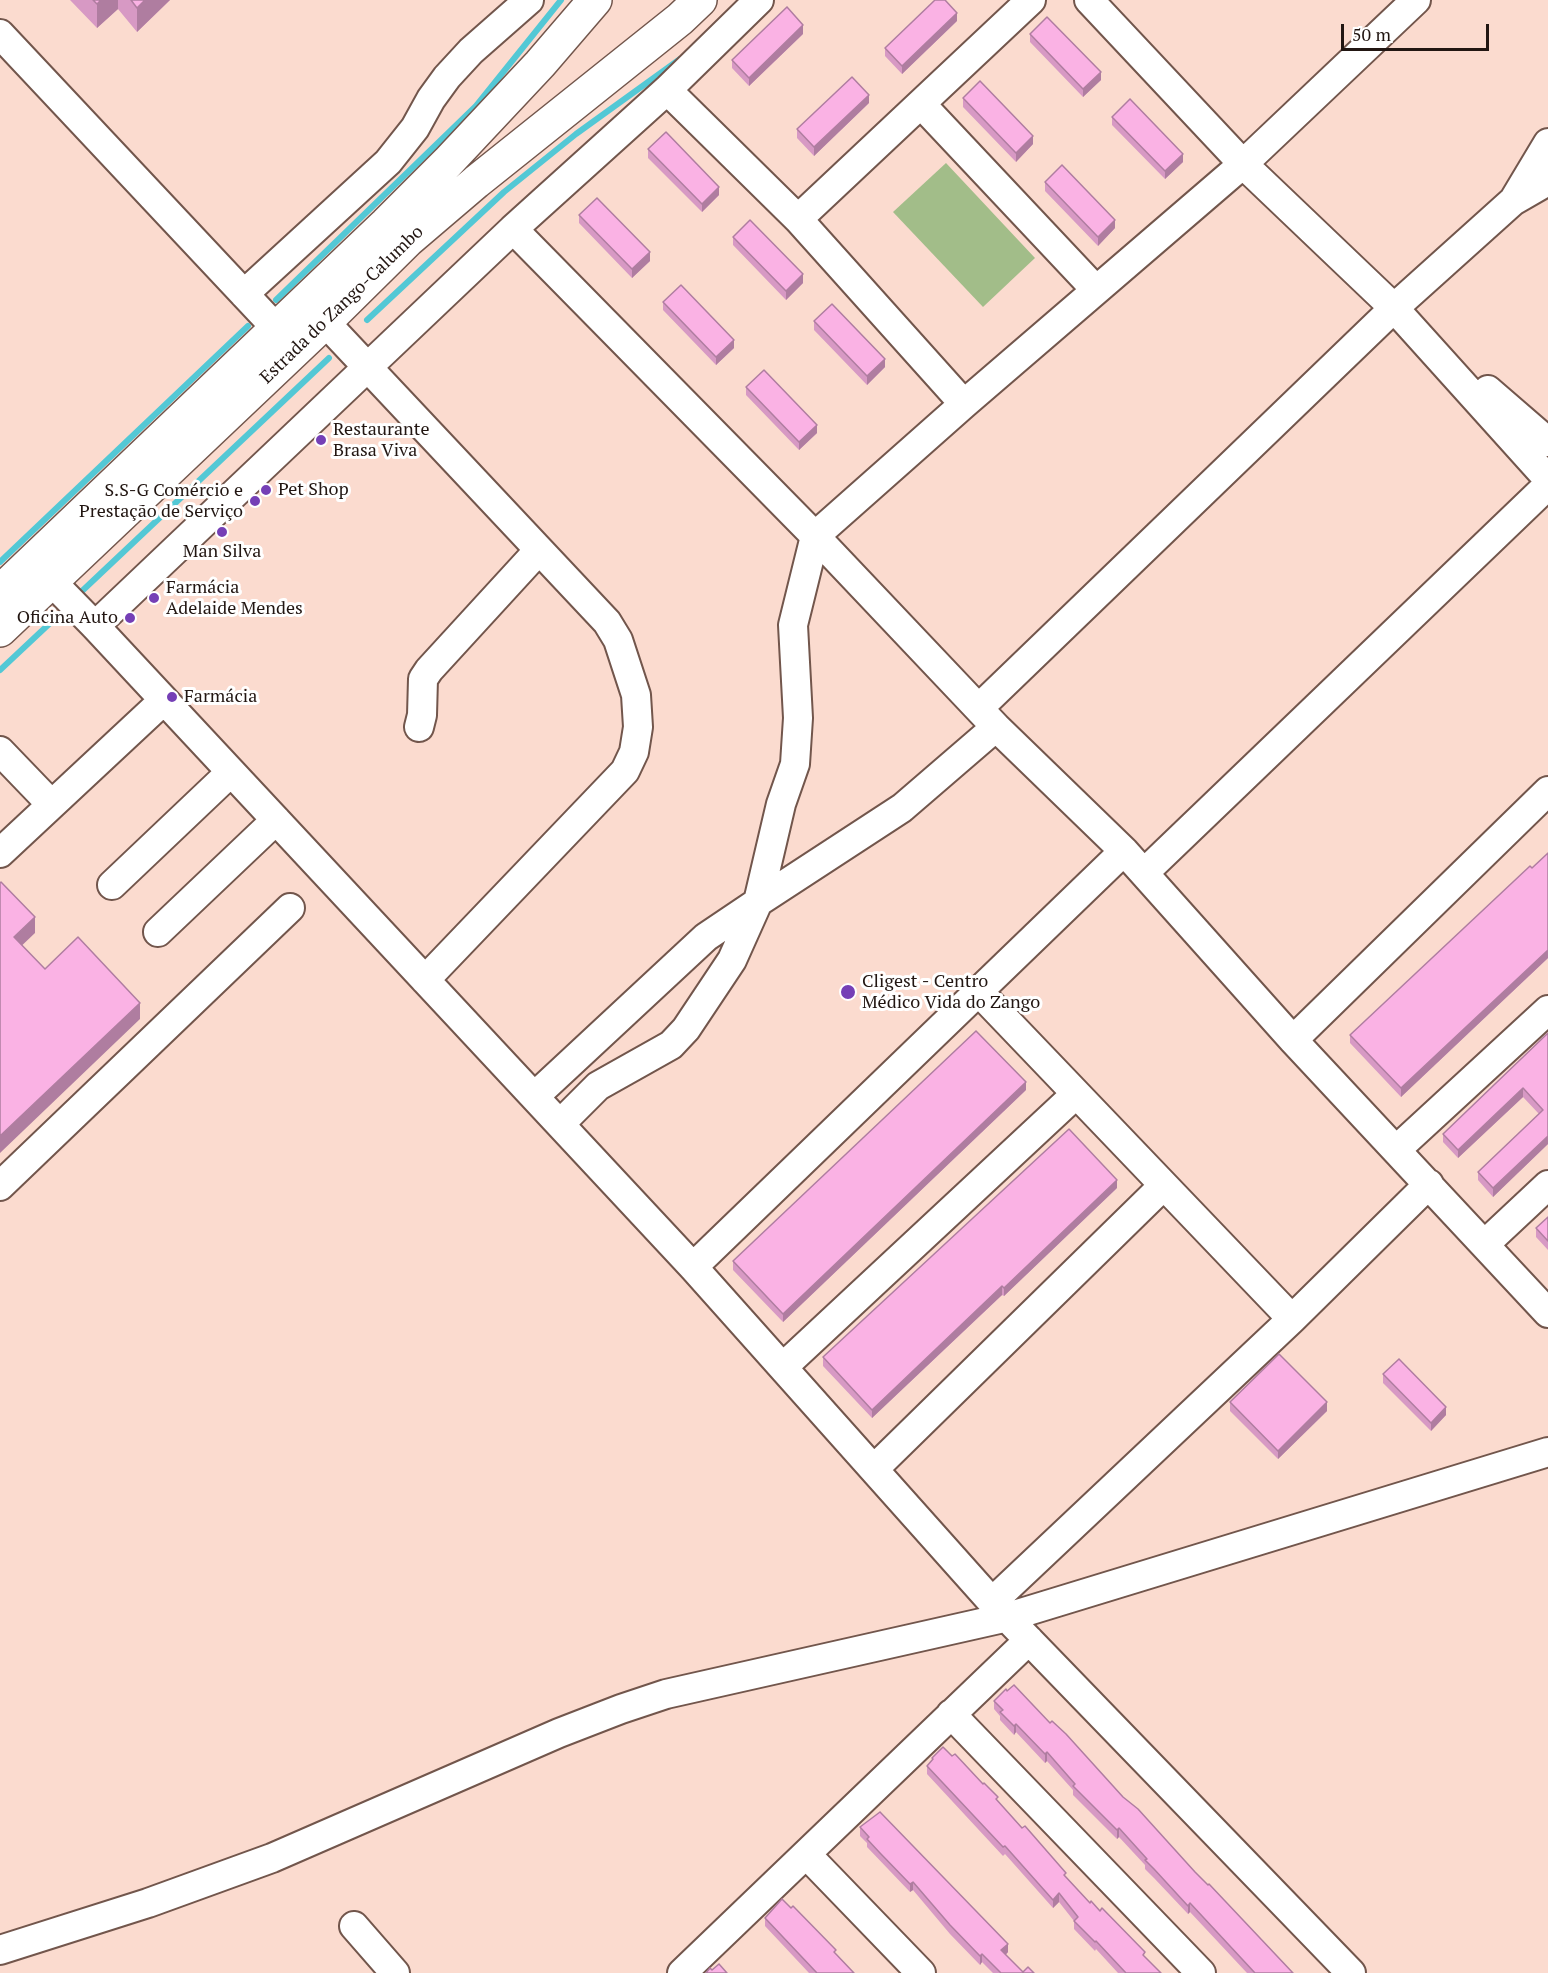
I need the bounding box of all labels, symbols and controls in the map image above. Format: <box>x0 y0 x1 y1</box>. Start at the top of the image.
scale bar <box>1344 12 1492 50</box>
text: 50 m <box>1352 22 1391 46</box>
street label: Estrada do Zango-Calumbo <box>256 221 428 389</box>
place label: Restaurante Brasa Viva <box>333 419 429 462</box>
marker: Restaurante Brasa Viva <box>314 433 328 447</box>
place label: Pet Shop <box>278 479 349 501</box>
place label: S.S-G Comércio e Prestação de Serviço <box>79 480 243 522</box>
marker: Pet Shop <box>259 483 273 497</box>
marker: S.S-G Comércio e Prestação de Serviço <box>248 494 262 508</box>
marker: Man Silva <box>215 525 229 539</box>
place label: Man Silva <box>183 541 261 563</box>
place label: Farmácia Adelaide Mendes <box>166 577 303 620</box>
marker: Farmácia Adelaide Mendes <box>147 591 161 605</box>
place label: Oficina Auto <box>17 607 118 629</box>
marker: Oficina Auto <box>123 611 137 625</box>
place label: Farmácia <box>184 686 257 708</box>
marker: Farmácia <box>165 690 179 704</box>
place label: Cligest - Centro Médico Vida do Zango <box>862 971 1040 1014</box>
marker: Cligest - Centro Médico Vida do Zango <box>839 983 857 1001</box>

